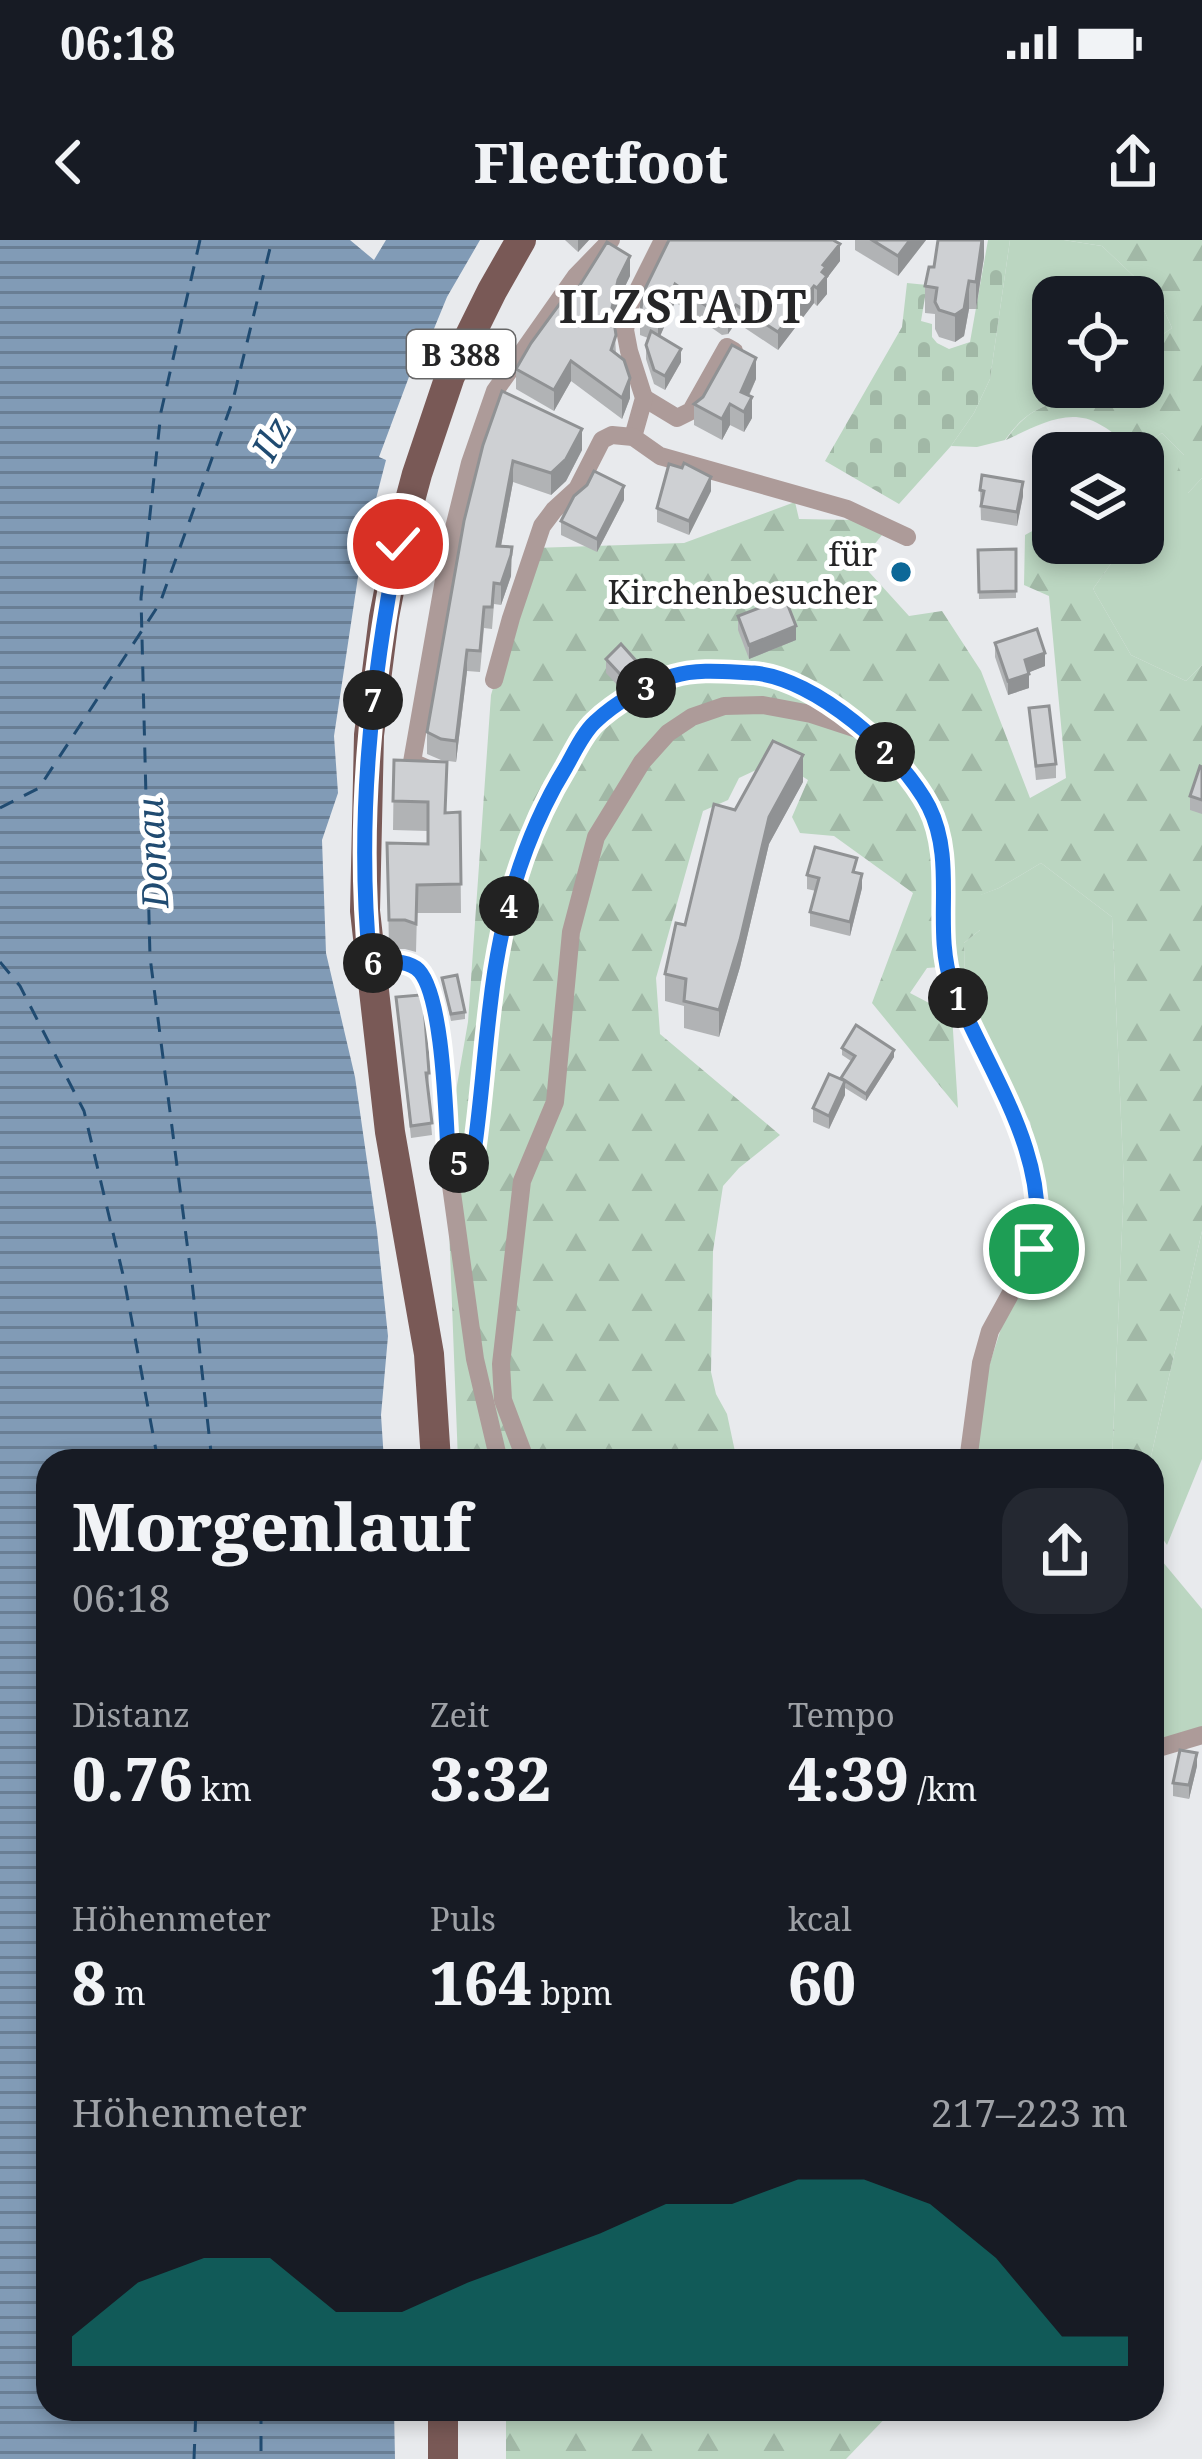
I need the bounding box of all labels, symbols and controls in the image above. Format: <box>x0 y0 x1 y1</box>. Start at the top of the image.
text: 06:18 <box>60 12 175 73</box>
text: Fleetfoot <box>474 125 728 199</box>
icon: back <box>36 129 102 195</box>
icon: share <box>1100 129 1166 195</box>
district label: ILZSTADT <box>559 275 809 336</box>
map controls <box>1032 276 1164 564</box>
button: locate <box>1032 276 1164 408</box>
road number: B 388 <box>407 330 515 378</box>
water label: Ilz <box>239 408 303 469</box>
button: layers <box>1032 432 1164 564</box>
pin <box>347 493 449 595</box>
icon: check <box>365 511 431 577</box>
place label: für Kirchenbesucher <box>608 531 877 614</box>
marker: für Kirchenbesucher <box>888 559 914 585</box>
pin: 3 <box>616 658 676 718</box>
text: 3 <box>637 665 655 710</box>
pin: 7 <box>343 670 403 730</box>
text: 7 <box>364 677 382 722</box>
pin: 2 <box>855 722 915 782</box>
text: 2 <box>876 729 894 774</box>
water label: Donau <box>125 796 179 911</box>
pin: 4 <box>479 876 539 936</box>
text: 4 <box>500 883 518 928</box>
pin: 6 <box>343 933 403 993</box>
text: 6 <box>364 940 382 985</box>
pin: 1 <box>928 968 988 1028</box>
text: 1 <box>949 975 967 1020</box>
pin: 5 <box>429 1133 489 1193</box>
text: 5 <box>450 1140 468 1185</box>
pin <box>983 1198 1085 1300</box>
icon: arrive <box>1001 1216 1067 1282</box>
text: Morgenlauf <box>72 1480 471 1570</box>
button: share <box>1002 1488 1128 1614</box>
text: 06:18 <box>72 1570 170 1623</box>
text: Distanz <box>72 1692 190 1737</box>
text: Zeit <box>430 1692 489 1737</box>
text: Tempo <box>788 1692 895 1737</box>
text: 0.76 <box>72 1737 193 1819</box>
text: 3:32 <box>430 1737 551 1819</box>
text: 4:39 <box>788 1737 909 1819</box>
text: km <box>193 1766 252 1811</box>
text: /km <box>909 1766 977 1811</box>
text: Höhenmeter <box>72 1896 271 1941</box>
text: Puls <box>430 1896 496 1941</box>
text: kcal <box>788 1896 852 1941</box>
text: 8 <box>72 1941 106 2023</box>
text: 164 <box>430 1941 532 2023</box>
text: 60 <box>788 1941 856 2023</box>
text: m <box>106 1970 146 2015</box>
text: bpm <box>532 1970 612 2015</box>
text: Höhenmeter <box>72 2085 307 2138</box>
text: 217–223 m <box>931 2085 1128 2138</box>

